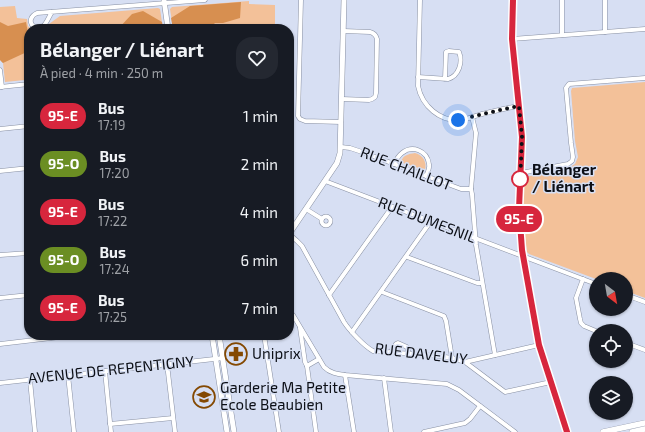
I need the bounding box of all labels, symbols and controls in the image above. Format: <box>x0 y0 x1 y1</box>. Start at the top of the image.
button: heart <box>236 37 278 79</box>
text: Bélanger / Liénart <box>40 38 204 61</box>
text: À pied · 4 min · 250 m <box>40 65 163 81</box>
text: Bus <box>98 99 124 117</box>
text: 95-E <box>48 107 78 124</box>
text: 1 min <box>243 107 278 125</box>
your location <box>448 110 468 130</box>
text: 17:19 <box>98 117 125 133</box>
street label: RUE CHAILLOT <box>358 142 455 194</box>
text: Bus <box>99 147 126 165</box>
text: 95-O <box>48 155 79 172</box>
text: 2 min <box>241 155 278 173</box>
place label: Bélanger / Liénart <box>532 160 597 195</box>
text: 17:20 <box>99 165 129 181</box>
marker: Bélanger / Liénart <box>511 170 529 188</box>
street label: RUE DUMESNIL <box>376 192 479 246</box>
text: Bus <box>98 195 124 213</box>
text: 95-E <box>48 203 78 220</box>
text: 4 min <box>240 203 278 221</box>
line badge: 95-E <box>491 206 547 232</box>
text: 95-E <box>504 210 534 227</box>
text: 17:22 <box>98 213 127 229</box>
text: Bus <box>99 243 126 261</box>
text: 95-O <box>48 251 79 268</box>
text: 6 min <box>240 251 278 269</box>
text: 17:24 <box>99 261 130 277</box>
north arrow <box>589 272 633 316</box>
map controls <box>589 272 633 420</box>
text: Bus <box>98 291 124 309</box>
text: 95-E <box>48 299 78 316</box>
text: 7 min <box>241 299 278 317</box>
text: 17:25 <box>98 309 127 325</box>
button: locate <box>589 324 633 368</box>
street label: RUE DAVELUY <box>374 338 469 368</box>
pharmacy icon: Uniprix <box>223 341 249 367</box>
place label: Uniprix <box>252 344 301 362</box>
street label: AVENUE DE REPENTIGNY <box>27 351 195 387</box>
button: layers <box>589 376 633 420</box>
place label: Garderie Ma Petite Ecole Beaubien <box>220 378 346 413</box>
school or university icon: Garderie Ma Petite Ecole Beaubien <box>191 384 217 410</box>

